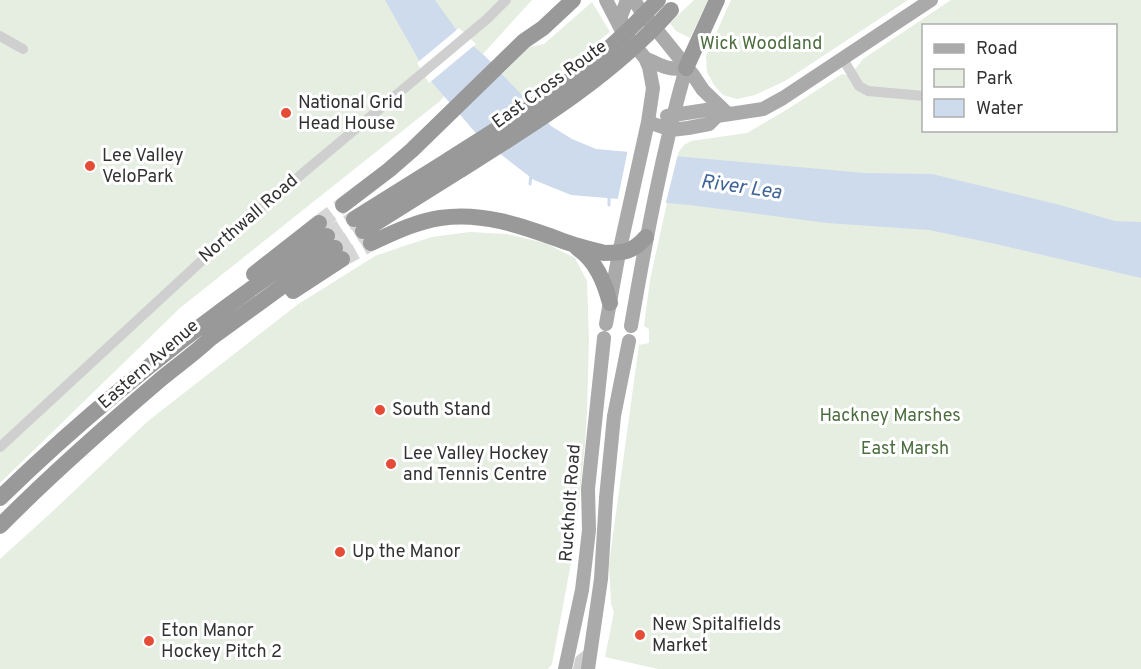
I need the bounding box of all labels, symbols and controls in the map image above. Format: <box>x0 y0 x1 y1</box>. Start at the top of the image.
legend <box>922 24 1117 132</box>
park label: Wick Woodland <box>700 33 822 56</box>
street label: East Cross Route <box>488 36 612 134</box>
text: Road <box>976 38 1018 61</box>
text: Park <box>976 68 1013 91</box>
place label: National Grid Head House <box>298 92 403 136</box>
text: Water <box>976 98 1023 121</box>
marker: National Grid Head House <box>279 106 293 120</box>
place label: Lee Valley VeloPark <box>102 145 184 189</box>
marker: Lee Valley VeloPark <box>83 159 97 173</box>
water label: River Lea <box>699 169 784 207</box>
street label: Northwall Road <box>195 170 303 268</box>
street label: Eastern Avenue <box>94 315 204 415</box>
place label: South Stand <box>392 399 491 422</box>
marker: South Stand <box>373 403 387 417</box>
park label: Hackney Marshes <box>819 405 961 428</box>
park label: East Marsh <box>861 438 949 461</box>
place label: Lee Valley Hockey and Tennis Centre <box>403 443 549 487</box>
street label: Ruckholt Road <box>555 443 587 563</box>
marker: Lee Valley Hockey and Tennis Centre <box>384 457 398 471</box>
place label: Up the Manor <box>352 541 461 564</box>
marker: Up the Manor <box>333 545 347 559</box>
place label: New Spitalfields Market <box>652 614 781 658</box>
place label: Eton Manor Hockey Pitch 2 <box>161 620 282 664</box>
marker: New Spitalfields Market <box>633 628 647 642</box>
marker: Eton Manor Hockey Pitch 2 <box>142 634 156 648</box>

